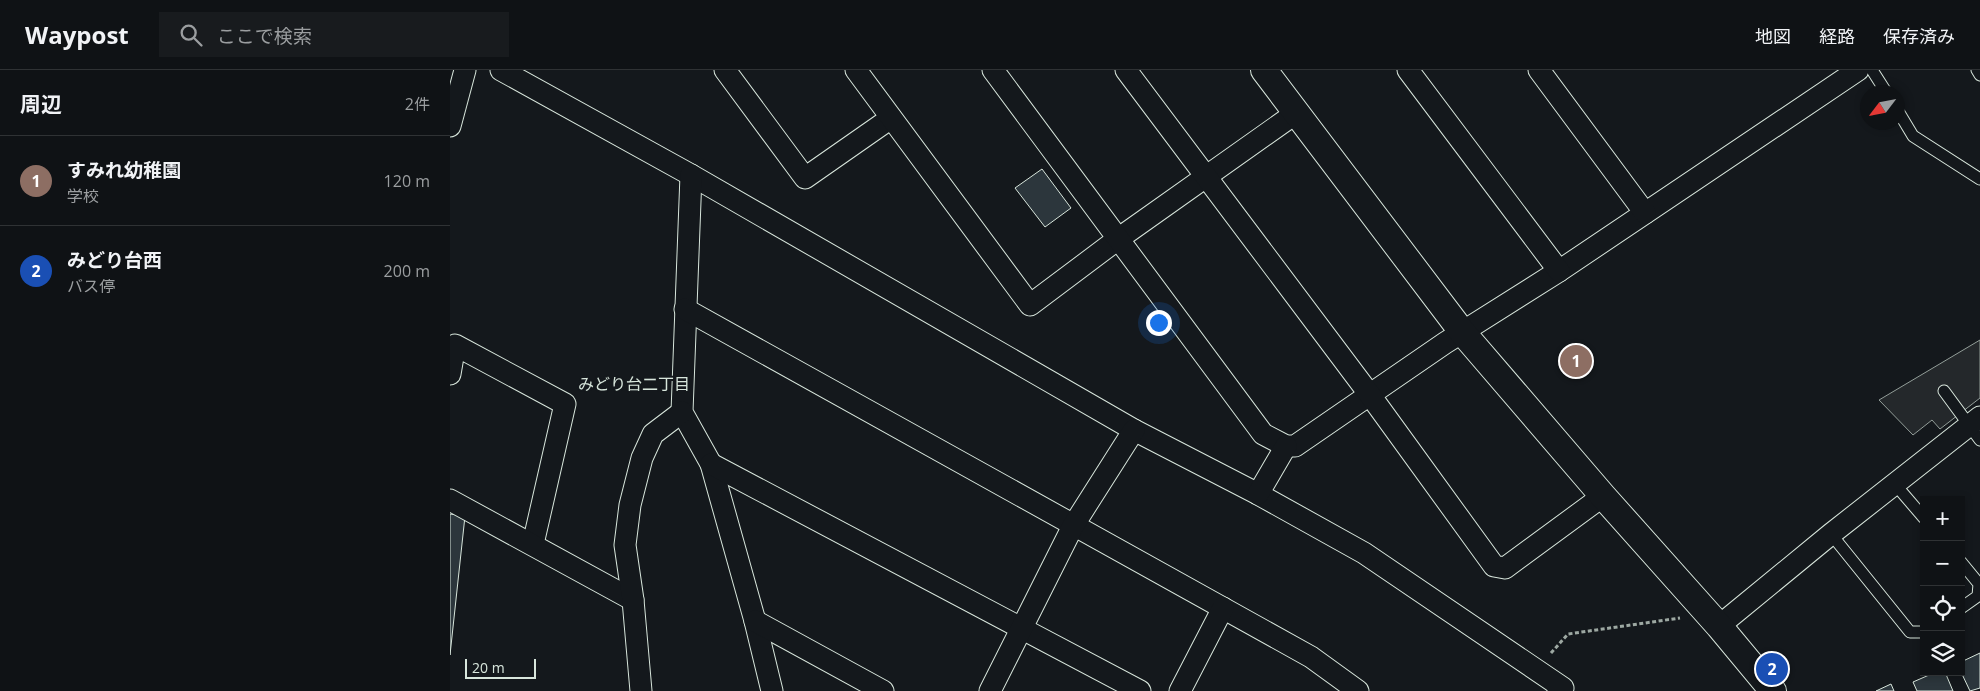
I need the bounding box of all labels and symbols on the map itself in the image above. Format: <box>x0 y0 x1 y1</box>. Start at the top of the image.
north arrow <box>1860 85 1905 130</box>
your location <box>1146 310 1172 336</box>
pin: 1 <box>1560 342 1592 380</box>
district label: みどり台二丁目 <box>578 373 690 395</box>
pin: 2 <box>1756 650 1788 688</box>
scale bar <box>465 656 536 679</box>

